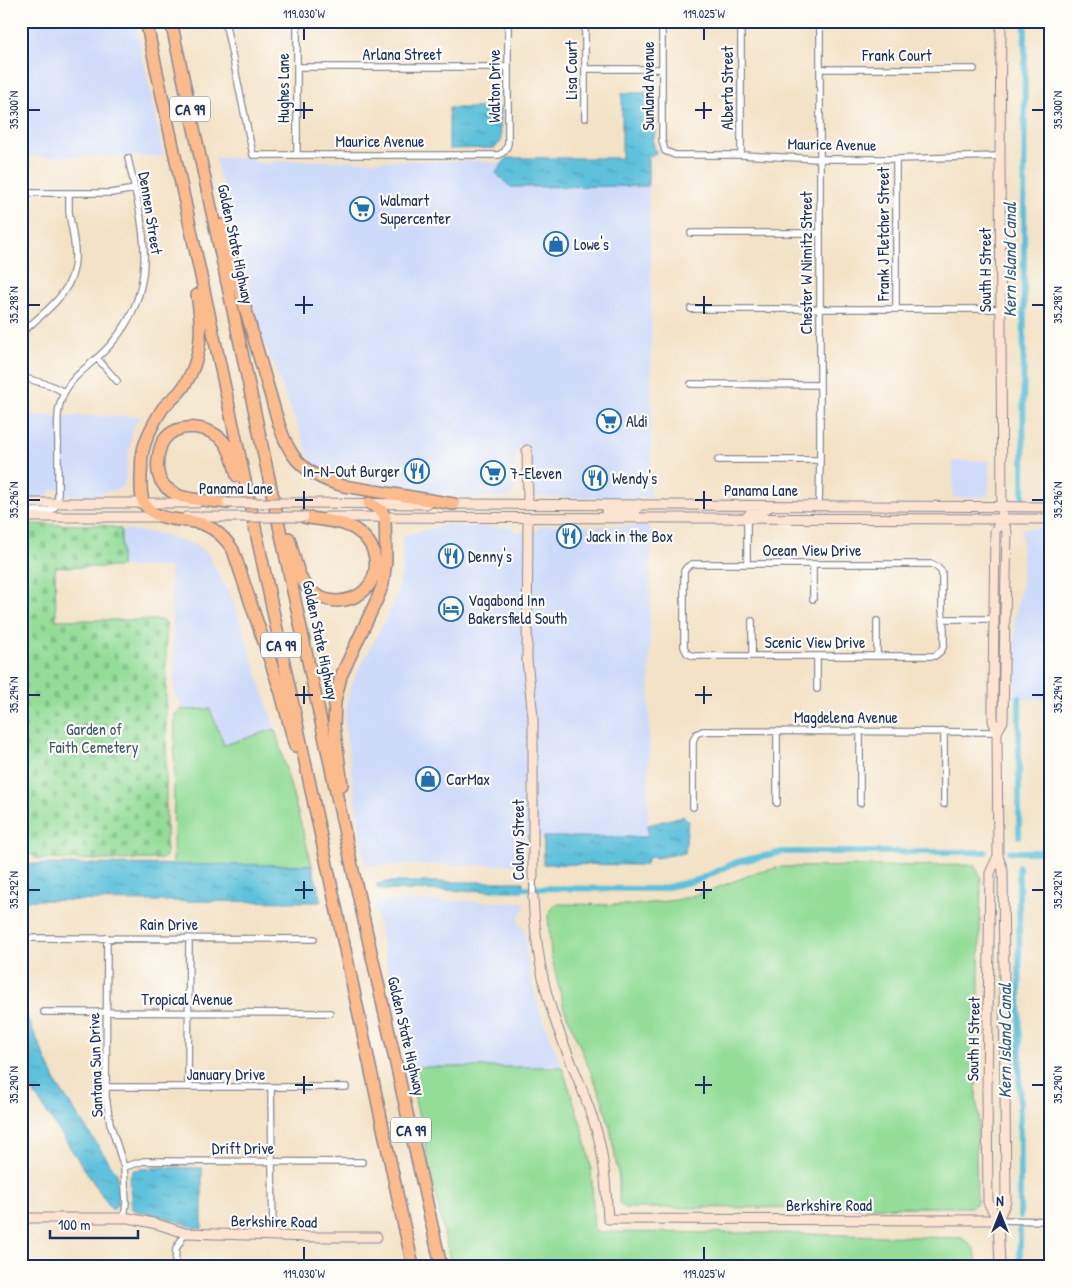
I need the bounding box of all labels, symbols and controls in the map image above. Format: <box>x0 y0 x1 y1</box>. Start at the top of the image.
text: 119.030°W <box>283 5 326 22</box>
text: 119.025°W <box>683 5 726 22</box>
street label: Lisa Court <box>560 40 582 99</box>
street label: Sunland Avenue <box>637 41 659 131</box>
street label: Arlana Street <box>363 43 442 65</box>
street label: Frank Court <box>861 44 932 66</box>
street label: Alberta Street <box>716 46 738 130</box>
street label: Walton Drive <box>483 49 505 123</box>
street label: Hughes Lane <box>272 52 294 123</box>
text: 35.300°N <box>5 91 22 129</box>
text: 35.300°N <box>1049 91 1066 129</box>
road number: CA 99 <box>170 96 210 122</box>
street label: Maurice Avenue <box>336 130 425 152</box>
street label: Maurice Avenue <box>787 132 877 156</box>
street label: Frank J Fletcher Street <box>872 166 894 302</box>
street label: Dennen Street <box>134 170 168 256</box>
street label: Golden State Highway <box>213 182 259 306</box>
place label: Walmart Supercenter <box>380 189 451 229</box>
street label: Chester W Nimitz Street <box>795 191 817 335</box>
supermarket icon: Walmart Supercenter <box>349 196 375 222</box>
water label: Kern Island Canal <box>997 201 1022 317</box>
street label: South H Street <box>974 227 996 312</box>
shop icon: Lowe's <box>543 231 569 257</box>
place label: Lowe's <box>574 233 609 255</box>
text: 35.298°N <box>5 286 22 324</box>
text: 35.298°N <box>1049 286 1066 324</box>
supermarket icon: Aldi <box>596 408 622 434</box>
place label: Aldi <box>626 410 648 432</box>
restaurant icon: In-N-Out Burger <box>404 458 430 484</box>
place label: In-N-Out Burger <box>303 460 400 482</box>
supermarket icon: 7-Eleven <box>480 460 506 486</box>
place label: 7-Eleven <box>510 462 562 484</box>
restaurant icon: Wendy's <box>582 465 608 491</box>
place label: Wendy's <box>612 467 657 489</box>
street label: Panama Lane <box>199 477 274 499</box>
street label: Panama Lane <box>724 479 799 501</box>
text: 35.296°N <box>5 482 22 519</box>
text: 35.296°N <box>1049 482 1066 519</box>
restaurant icon: Jack in the Box <box>556 523 582 549</box>
place label: Jack in the Box <box>586 525 673 547</box>
street label: Ocean View Drive <box>763 539 862 561</box>
restaurant icon: Denny's <box>438 543 464 569</box>
place label: Denny's <box>468 545 512 567</box>
street label: Golden State Highway <box>298 578 344 702</box>
place label: Vagabond Inn Bakersfield South <box>468 589 567 629</box>
hotel icon: Vagabond Inn Bakersfield South <box>438 596 464 622</box>
street label: Scenic View Drive <box>765 631 866 653</box>
road number: CA 99 <box>261 632 301 658</box>
text: 35.294°N <box>5 677 22 713</box>
text: 35.294°N <box>1049 677 1066 713</box>
street label: Magdelena Avenue <box>794 706 899 728</box>
park label: Garden of Faith Cemetery <box>49 718 139 758</box>
shop icon: CarMax <box>415 766 441 792</box>
place label: CarMax <box>446 768 490 790</box>
street label: Colony Street <box>507 799 529 880</box>
text: 35.292°N <box>5 871 22 909</box>
text: 35.292°N <box>1049 871 1066 909</box>
street label: Rain Drive <box>140 913 199 935</box>
street label: Golden State Highway <box>383 974 431 1098</box>
water label: Kern Island Canal <box>992 982 1017 1098</box>
street label: Tropical Avenue <box>141 988 233 1010</box>
street label: South H Street <box>961 996 985 1081</box>
street label: Santana Sun Drive <box>82 1012 108 1118</box>
street label: January Drive <box>187 1063 266 1085</box>
text: 35.290°N <box>5 1066 22 1104</box>
text: 35.290°N <box>1049 1066 1066 1104</box>
road number: CA 99 <box>391 1118 431 1142</box>
street label: Drift Drive <box>212 1137 275 1159</box>
north arrow <box>974 1190 1024 1240</box>
text: N <box>996 1191 1004 1210</box>
street label: Berkshire Road <box>786 1194 872 1216</box>
scale bar <box>50 1207 138 1239</box>
street label: Berkshire Road <box>231 1209 317 1233</box>
text: 100 m <box>58 1214 91 1235</box>
text: 119.030°W <box>283 1265 326 1282</box>
text: 119.025°W <box>683 1265 726 1282</box>

